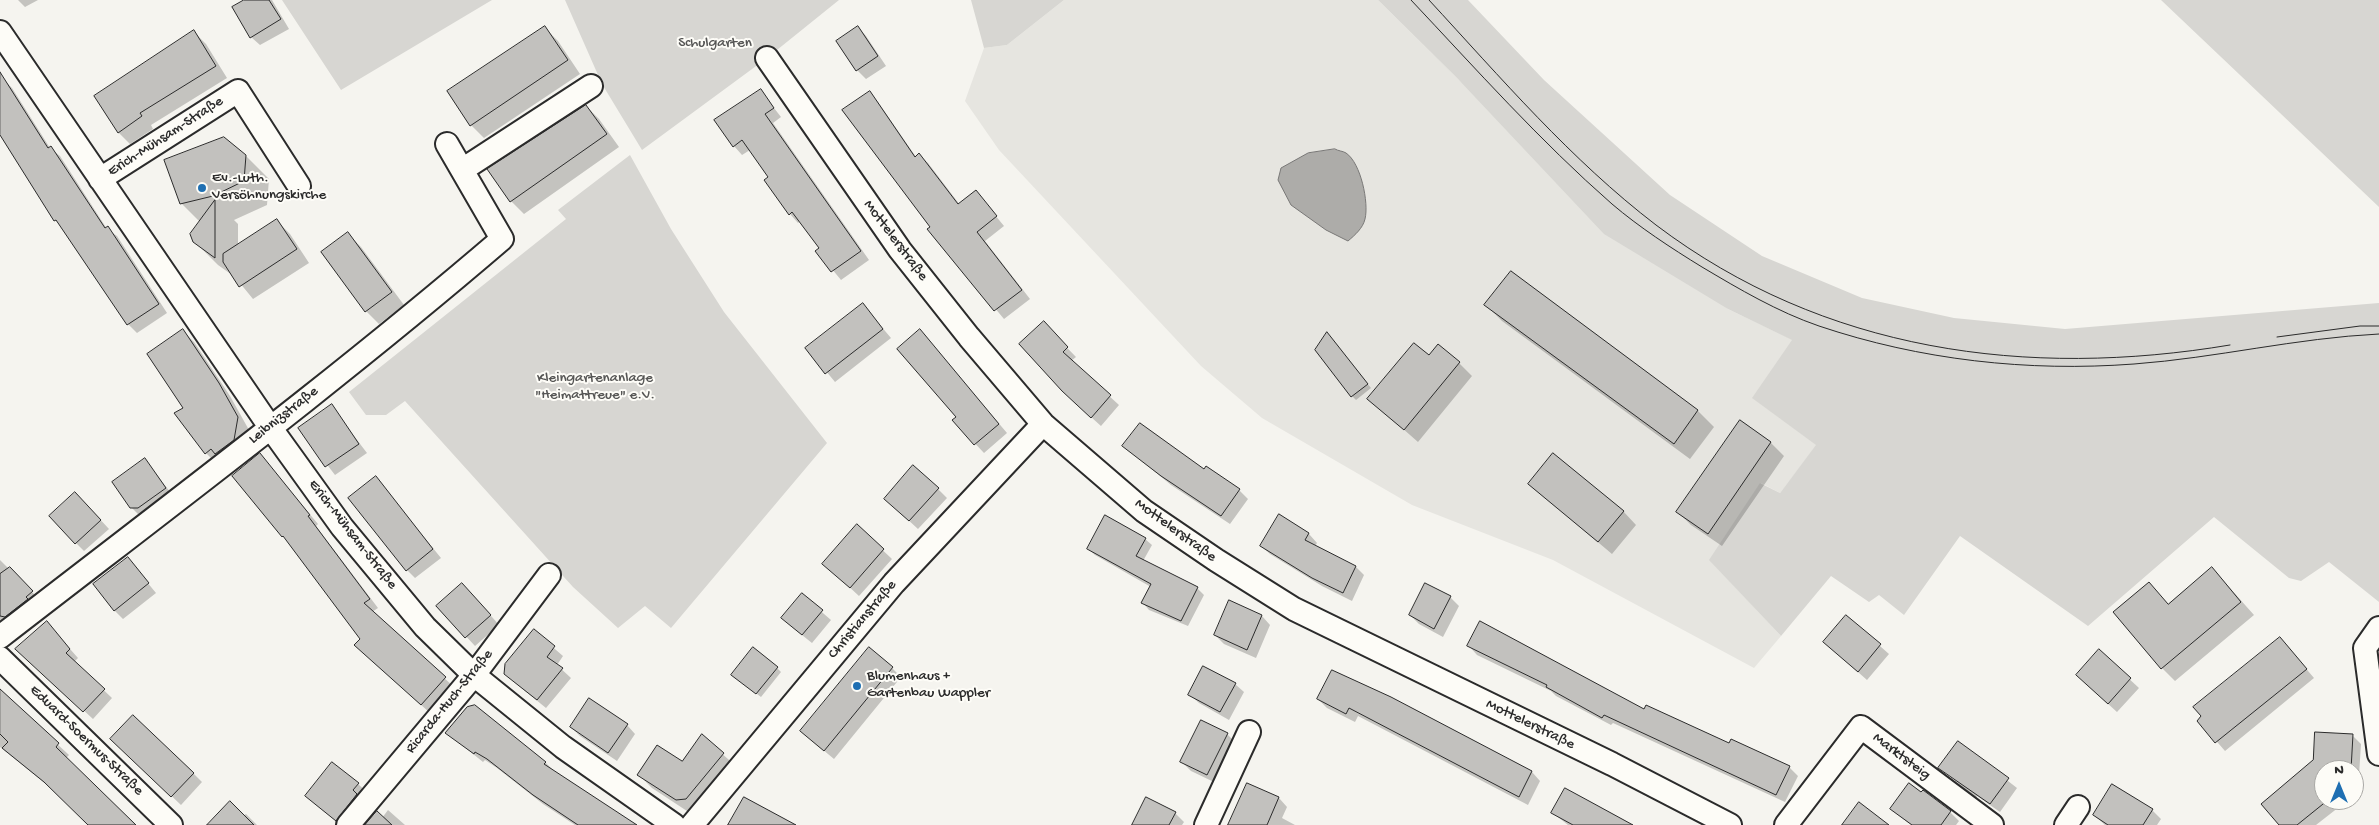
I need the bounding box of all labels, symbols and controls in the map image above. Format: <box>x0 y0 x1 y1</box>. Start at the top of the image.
park label: Schulgarten <box>678 35 752 53</box>
street label: Erich-Mühsam-Straße <box>105 93 227 181</box>
place label: Ev.-Luth. Versöhnungskirche <box>212 170 326 205</box>
marker: Ev.-Luth. Versöhnungskirche <box>196 182 208 194</box>
street label: Mottelerstraße <box>859 197 931 285</box>
park label: Kleingartenanlage "Heimattreue" e.V. <box>535 370 655 405</box>
street label: Leibnizstraße <box>246 383 322 449</box>
street label: Erich-Mühsam-Straße <box>304 477 400 593</box>
street label: Mottelerstraße <box>1131 495 1219 567</box>
street label: Christianstraße <box>825 577 901 663</box>
street label: Ricarda-Huch-Straße <box>403 646 497 758</box>
place label: Blumenhaus + Gartenbau Wappler <box>867 668 990 703</box>
marker: Blumenhaus + Gartenbau Wappler <box>851 680 863 692</box>
street label: Eduard-Soermus-Straße <box>25 682 147 800</box>
street label: Mottelerstraße <box>1483 696 1577 754</box>
street label: Marktsteig <box>1868 729 1934 785</box>
north arrow <box>2314 760 2364 810</box>
text: N <box>2334 762 2344 779</box>

